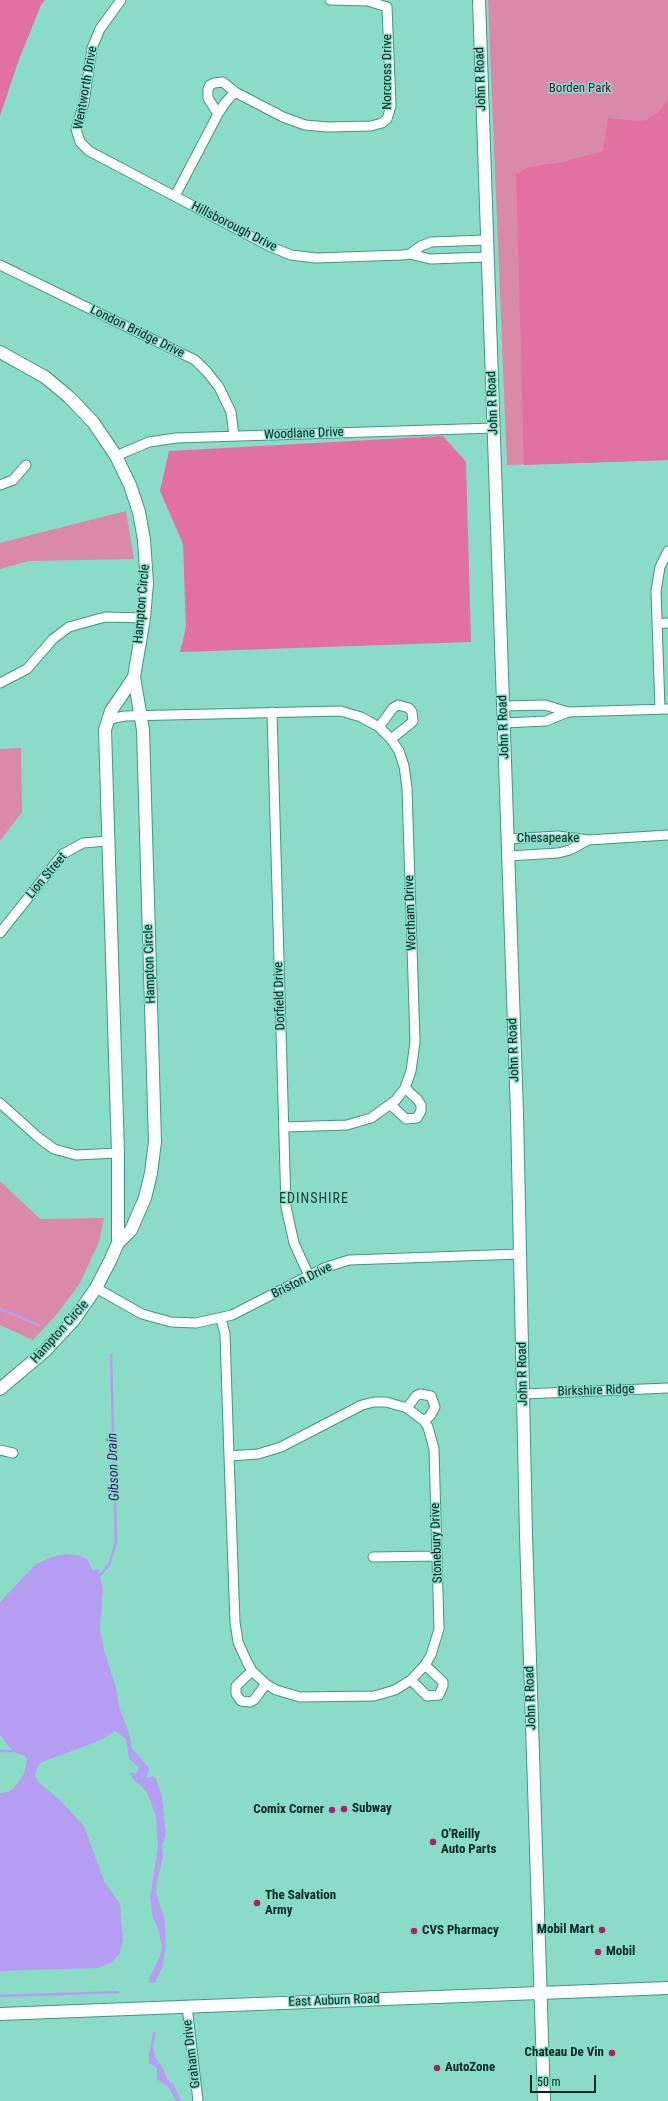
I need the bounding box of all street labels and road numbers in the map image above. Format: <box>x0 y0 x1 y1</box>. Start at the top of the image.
street label: Norcross Drive <box>380 34 396 110</box>
street label: Wentworth Drive <box>71 45 101 131</box>
street label: John R Road <box>472 47 490 111</box>
street label: Hillsborough Drive <box>189 199 279 255</box>
street label: London Bridge Drive <box>87 302 187 362</box>
street label: John R Road <box>484 371 502 435</box>
street label: Woodlane Drive <box>264 425 344 443</box>
street label: Hampton Circle <box>131 564 153 644</box>
street label: John R Road <box>495 695 513 759</box>
street label: Chesapeake <box>517 831 579 847</box>
street label: Lion Street <box>23 850 71 902</box>
street label: Wortham Drive <box>402 875 420 951</box>
street label: Hampton Circle <box>141 924 159 1004</box>
street label: Dorfield Drive <box>271 961 289 1031</box>
street label: John R Road <box>505 1018 523 1082</box>
street label: Briston Drive <box>269 1260 335 1302</box>
street label: Hampton Circle <box>28 1297 92 1367</box>
street label: John R Road <box>515 1342 531 1406</box>
street label: Birkshire Ridge <box>557 1382 635 1400</box>
street label: Stonebury Drive <box>428 1503 446 1583</box>
street label: John R Road <box>522 1666 540 1730</box>
street label: East Auburn Road <box>288 1992 380 2010</box>
street label: Graham Drive <box>180 2019 204 2089</box>

